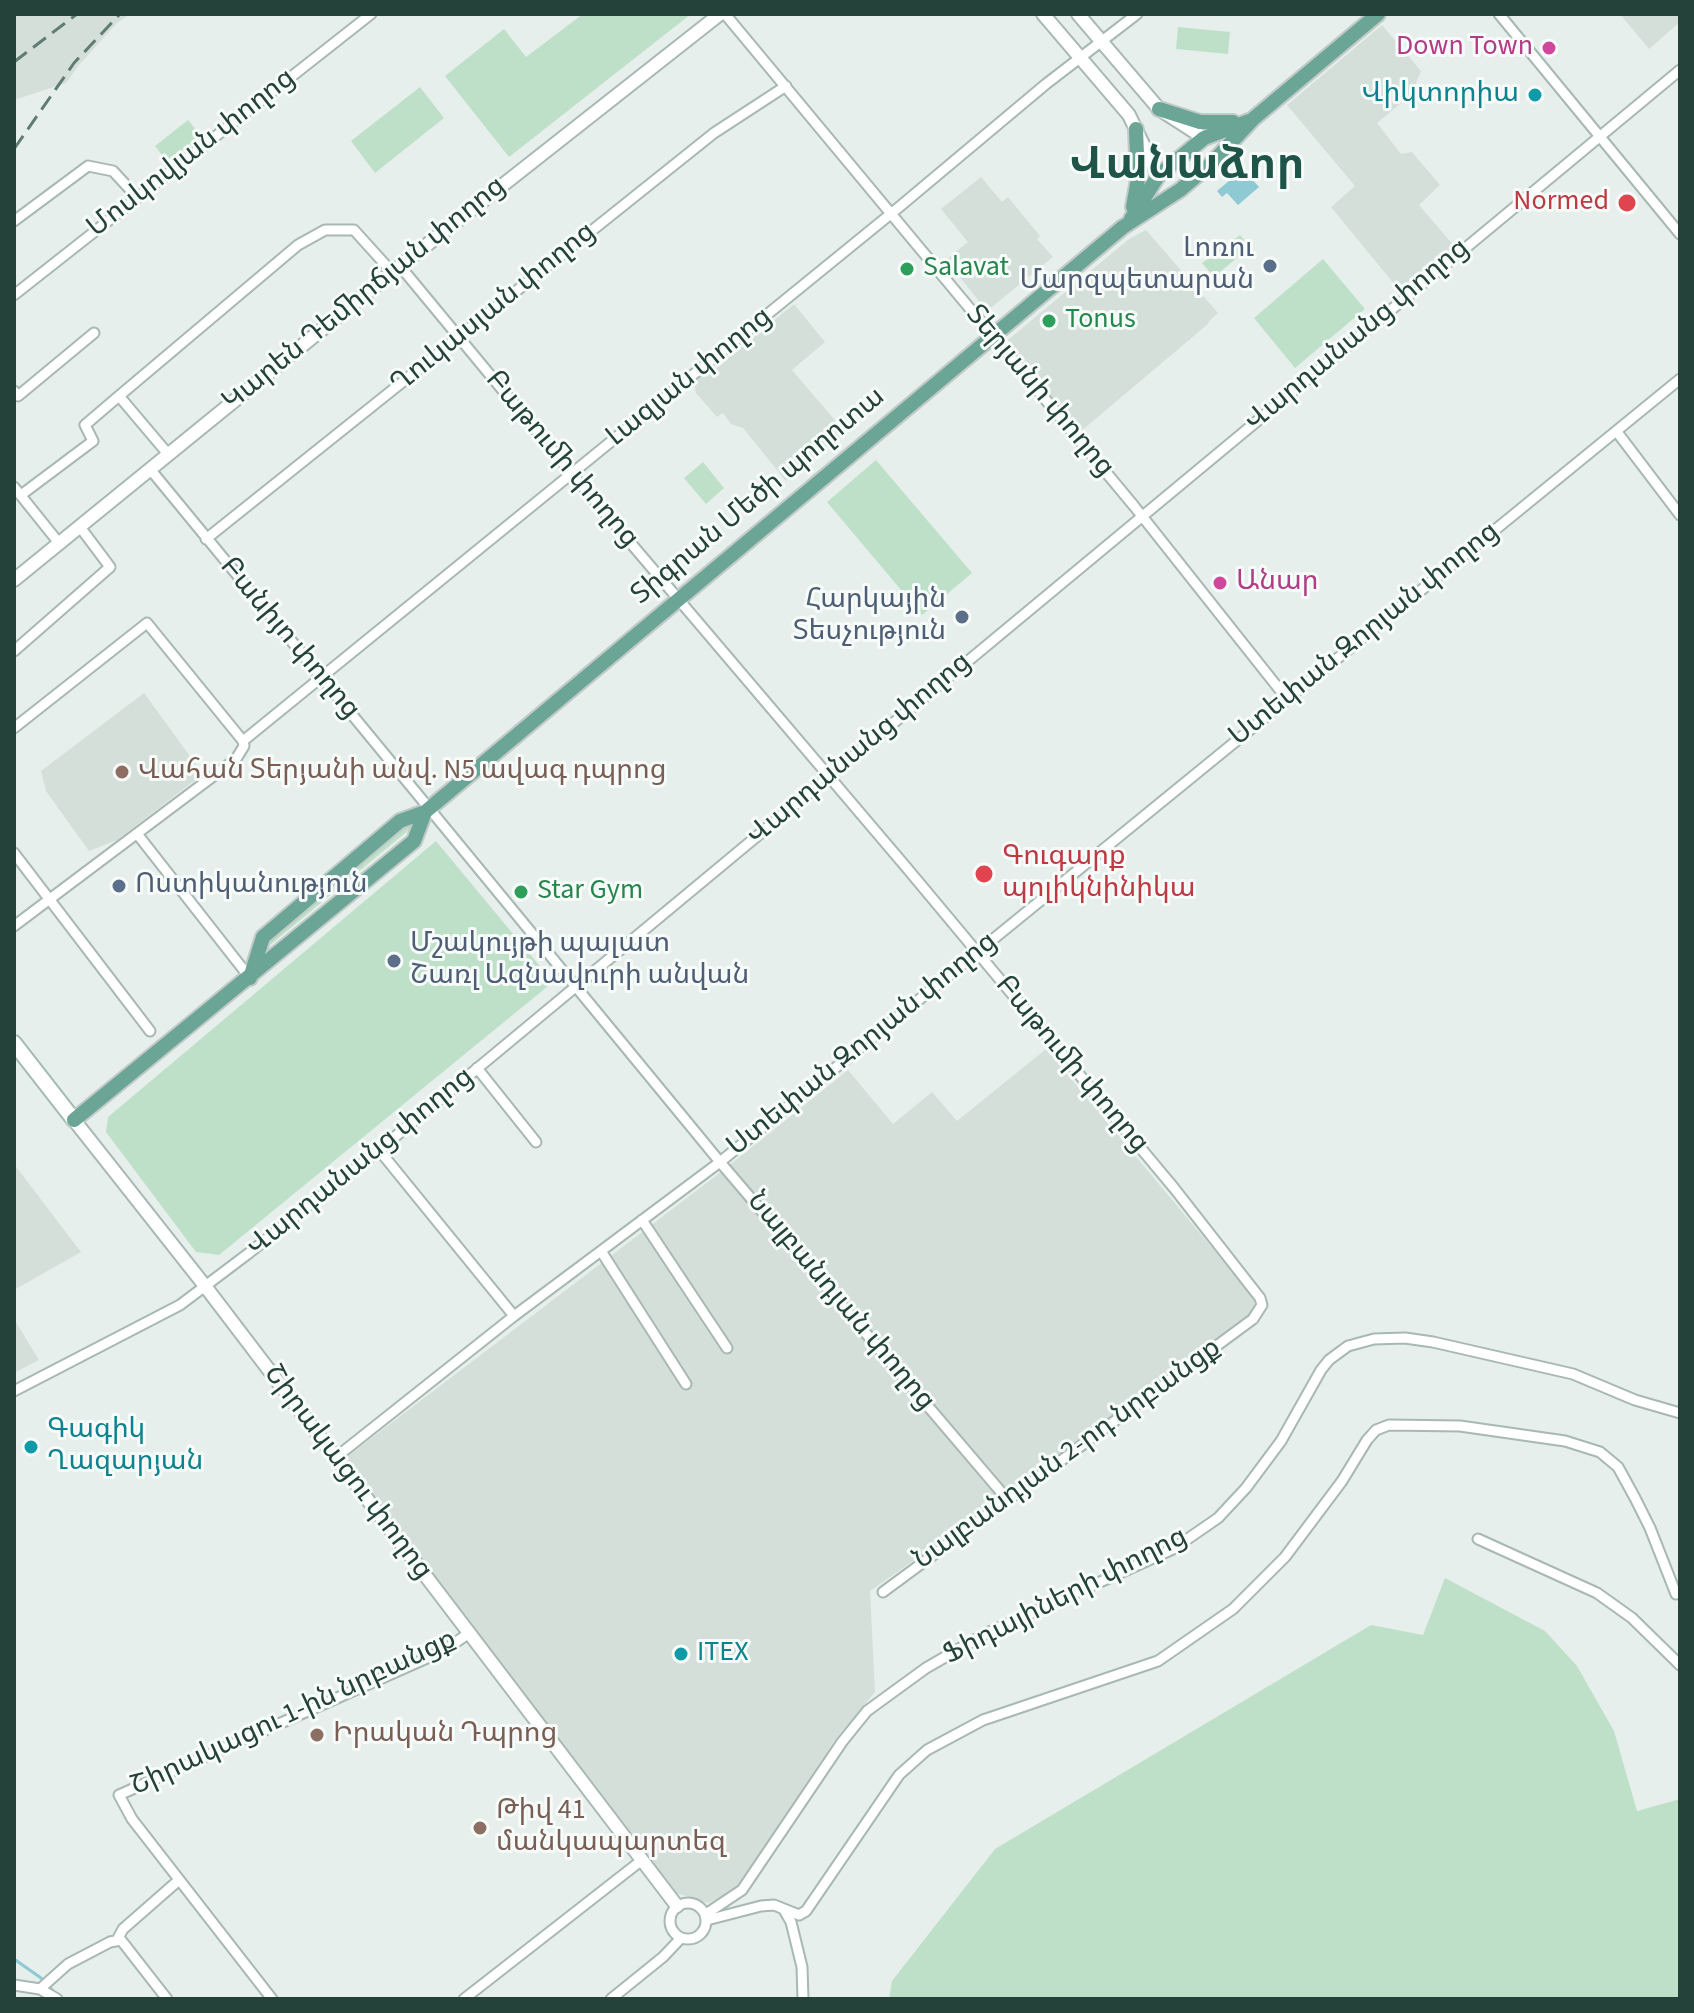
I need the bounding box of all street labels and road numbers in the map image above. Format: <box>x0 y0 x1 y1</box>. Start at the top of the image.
street label: Մոսկովյան փողոց <box>81 62 303 246</box>
street label: Կարեն Դեմիրճյան փողոց <box>217 170 513 420</box>
street label: Ղուկասյան փողոց <box>385 216 603 402</box>
street label: Վարդանանց փողոց <box>1239 232 1477 440</box>
street label: Տերյանի փողոց <box>957 299 1121 485</box>
street label: Լազյան փողոց <box>601 301 779 455</box>
street label: Բաթումի փողոց <box>477 364 645 556</box>
street label: Տիգրան Մեծի պողոտա <box>625 381 893 613</box>
street label: Ստեփան Զորյան փողոց <box>1223 516 1507 754</box>
street label: Բանիյո փողոց <box>212 551 366 727</box>
street label: Վարդանանց փողոց <box>741 646 979 854</box>
street label: Ստեփան Զորյան փողոց <box>721 926 1005 1164</box>
street label: Բաթումի փողոց <box>987 969 1155 1161</box>
street label: Վարդանանց փողոց <box>241 1061 481 1265</box>
street label: Նալբանդյան փողոց <box>739 1186 941 1418</box>
street label: Նալբանդյան 2-րդ նրբանցք <box>908 1332 1228 1578</box>
street label: Շիրակացու փողոց <box>255 1359 439 1587</box>
street label: Ֆիդայիների փողոց <box>939 1521 1193 1673</box>
street label: Շիրակացու 1-ին նրբանցք <box>126 1624 462 1804</box>

